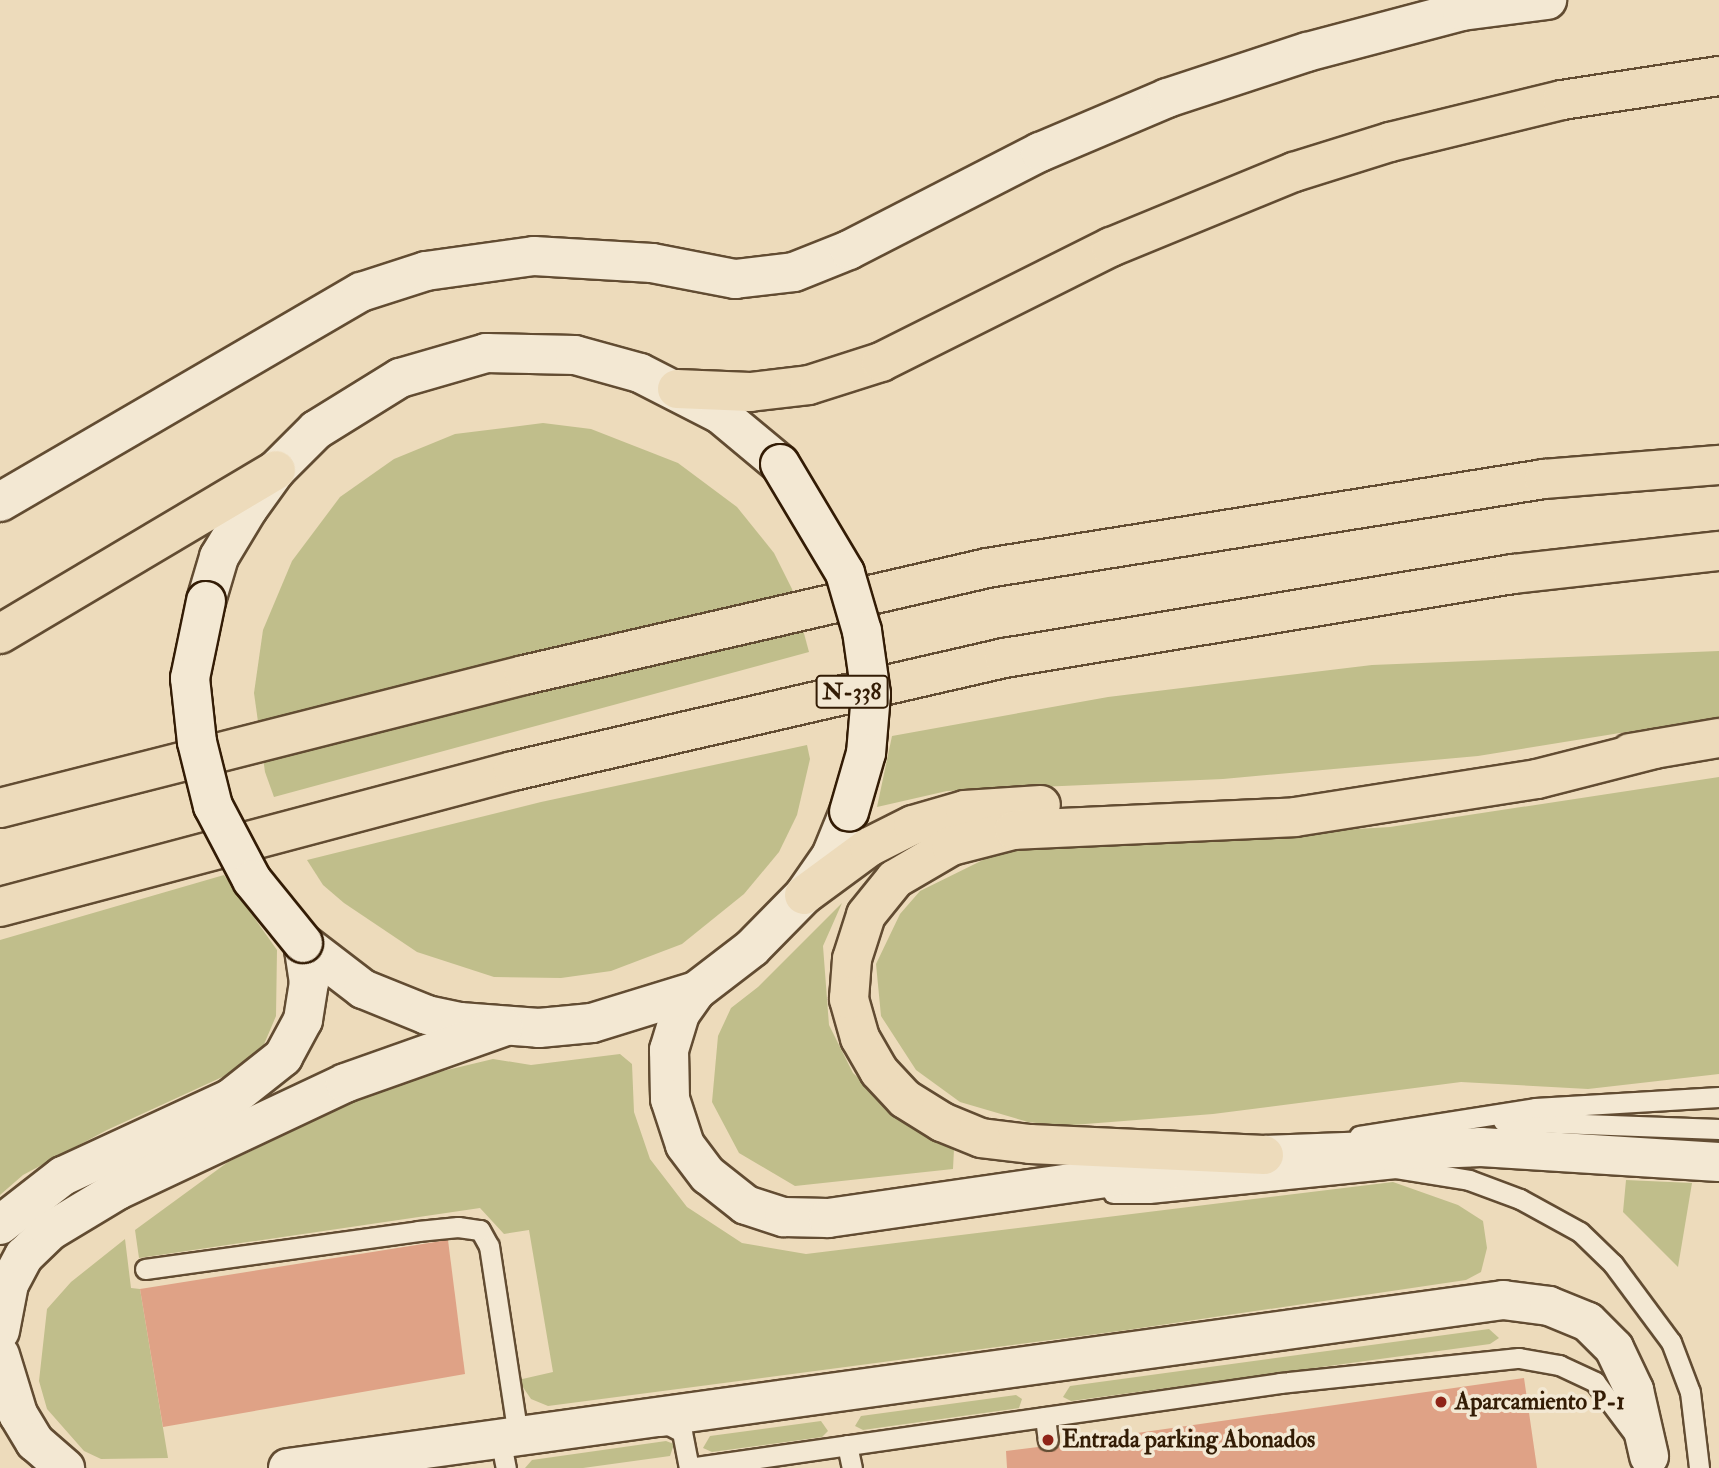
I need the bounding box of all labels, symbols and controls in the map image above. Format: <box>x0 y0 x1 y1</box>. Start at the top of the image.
road number: N-338 <box>815 672 889 712</box>
place label: Aparcamiento P-1 <box>1455 1388 1625 1416</box>
marker: Aparcamiento P-1 <box>1433 1394 1449 1410</box>
place label: Entrada parking Abonados <box>1062 1426 1315 1454</box>
marker: Entrada parking Abonados <box>1040 1432 1056 1448</box>

